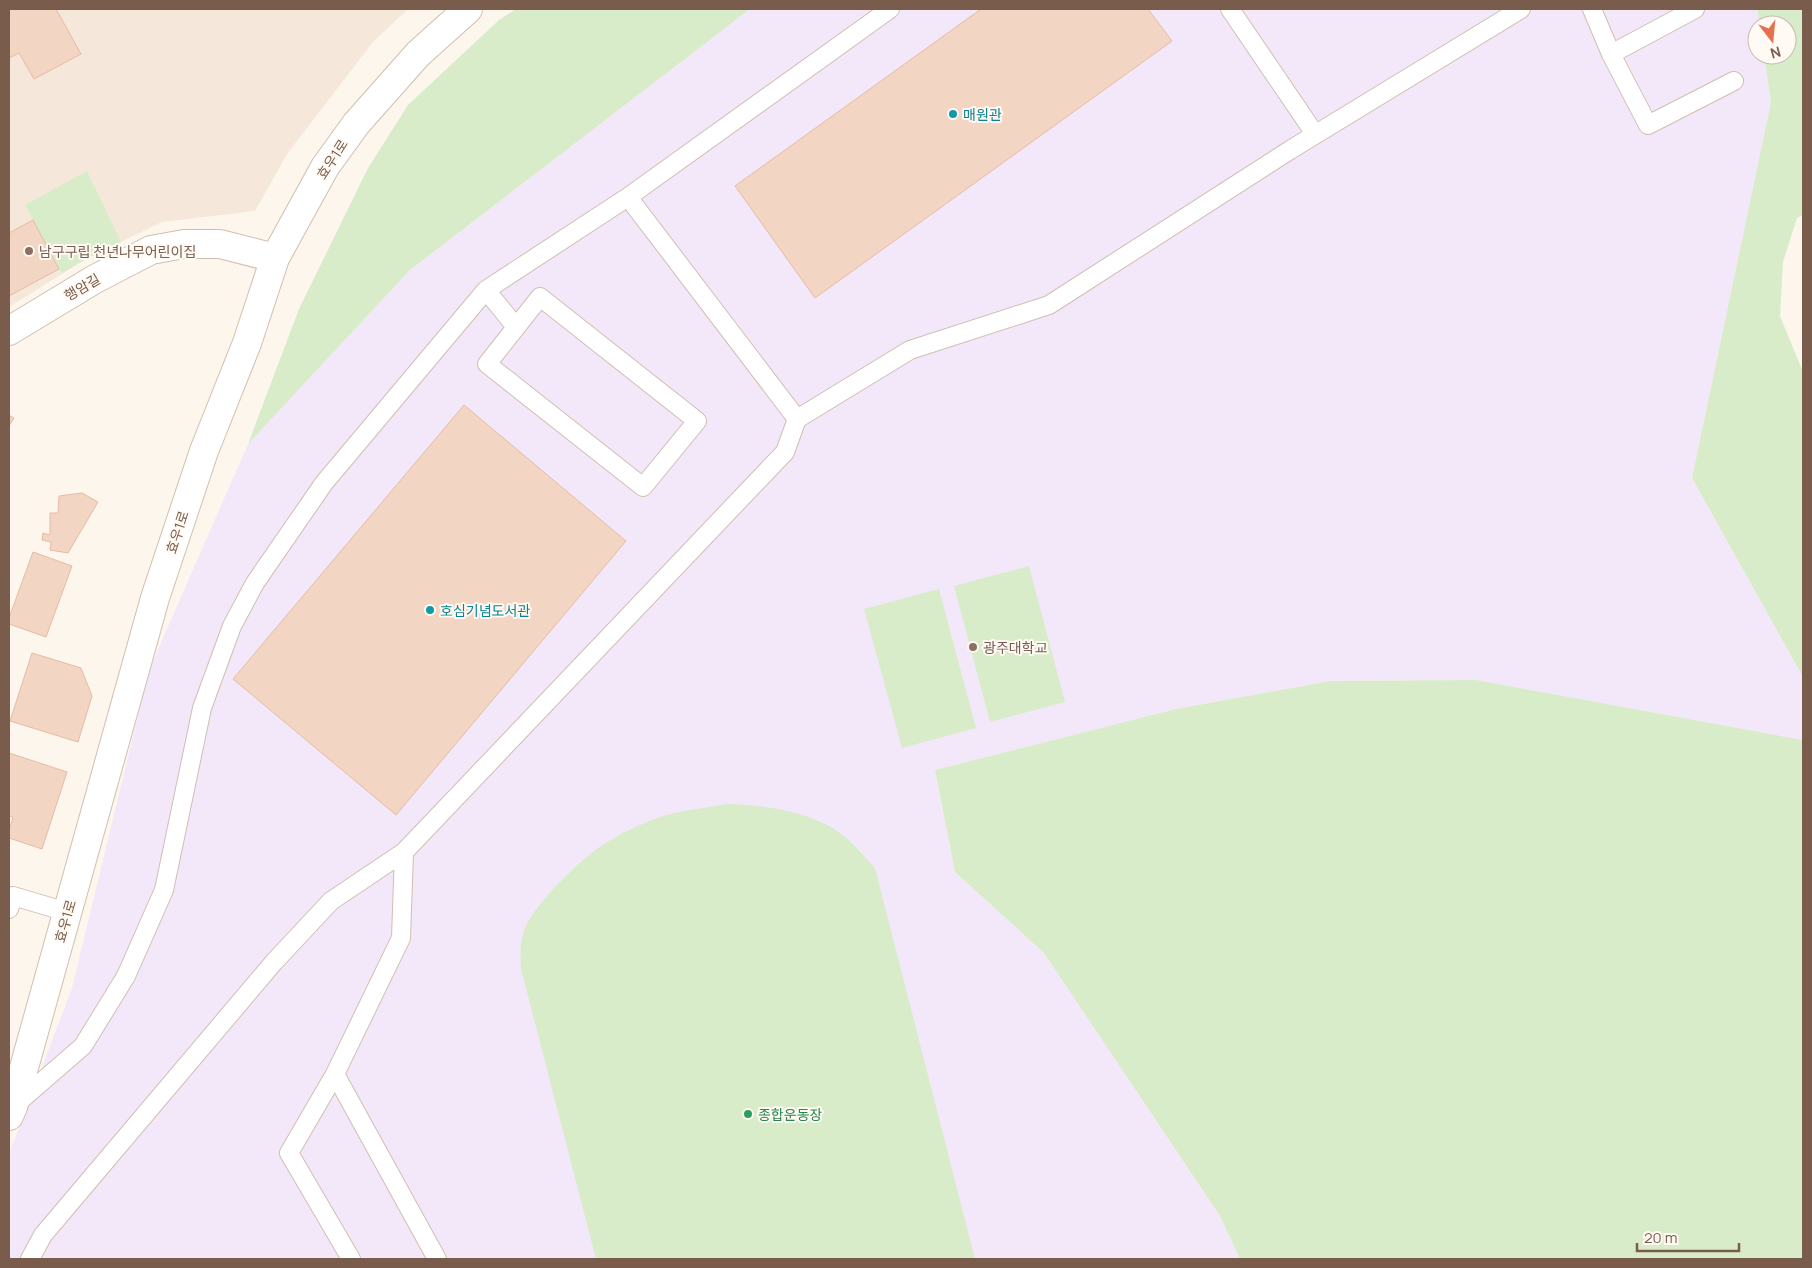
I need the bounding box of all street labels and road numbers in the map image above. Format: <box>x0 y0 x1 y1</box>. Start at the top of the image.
street label: 효우1로 <box>312 135 352 183</box>
street label: 행암길 <box>61 269 103 305</box>
street label: 효우1로 <box>161 508 193 556</box>
street label: 효우1로 <box>50 897 80 945</box>

